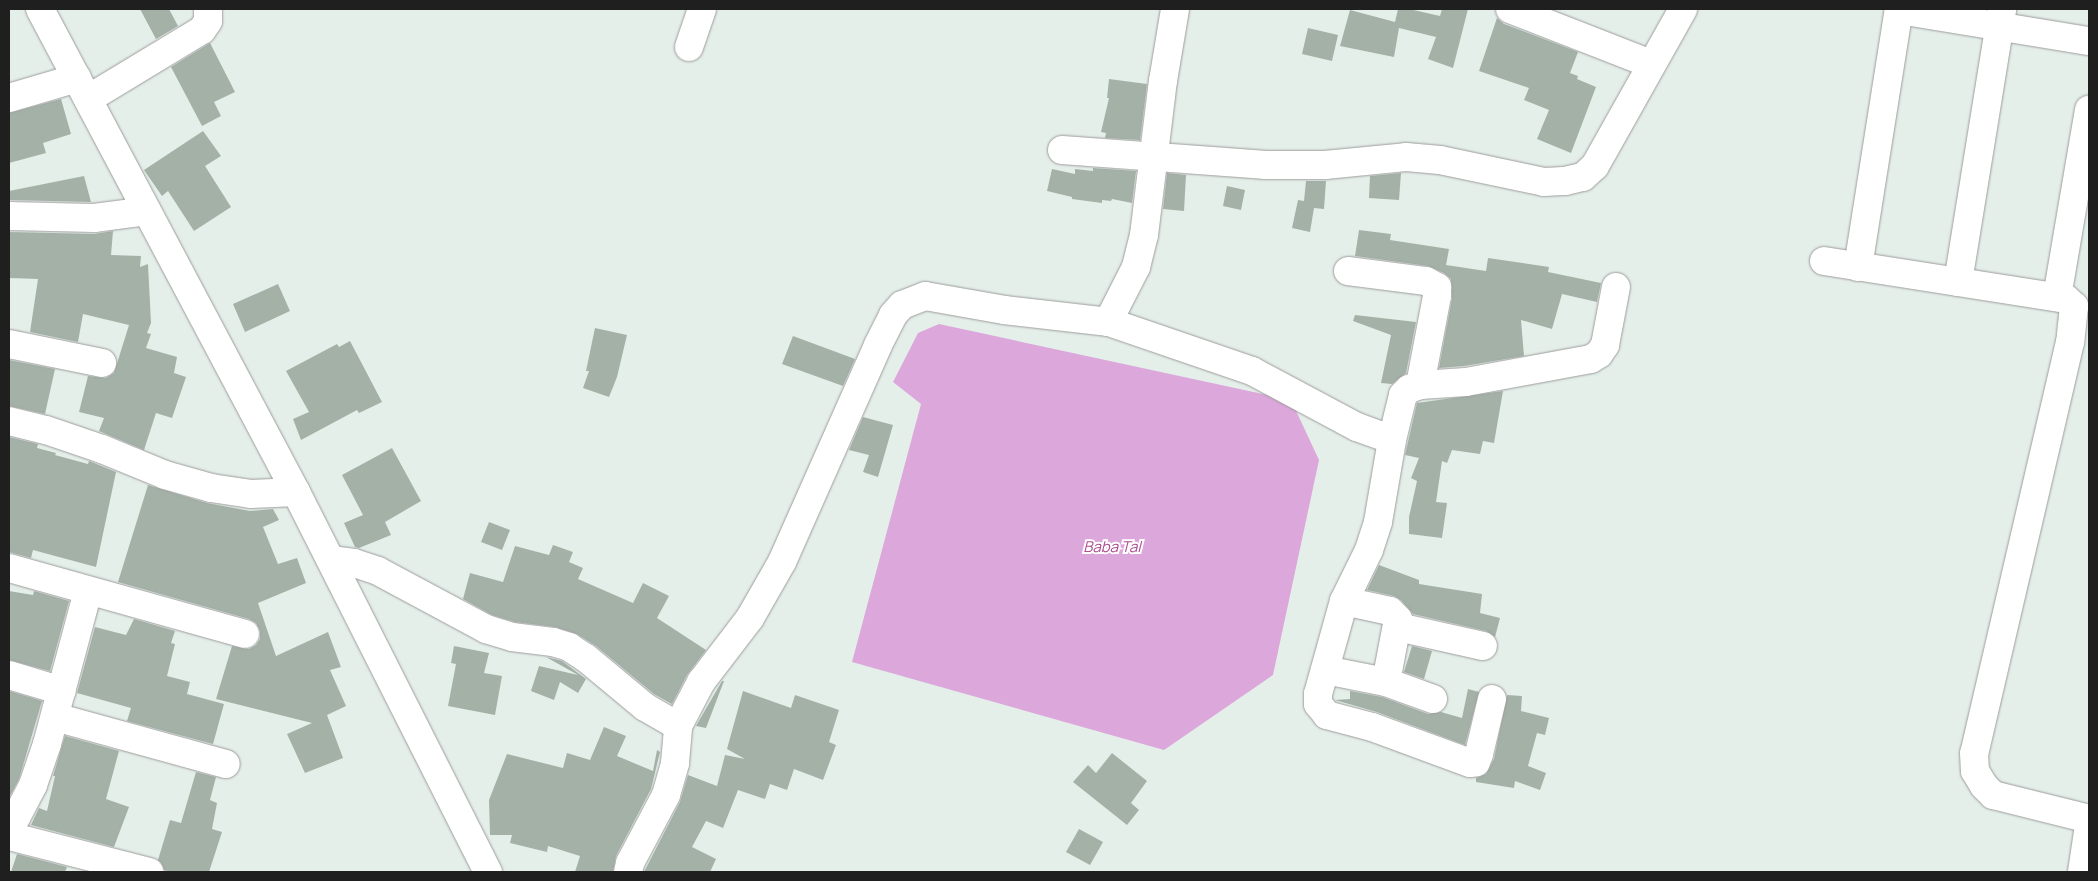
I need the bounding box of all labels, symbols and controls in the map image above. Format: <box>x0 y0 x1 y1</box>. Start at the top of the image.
water label: Baba Tal <box>1083 538 1141 556</box>

